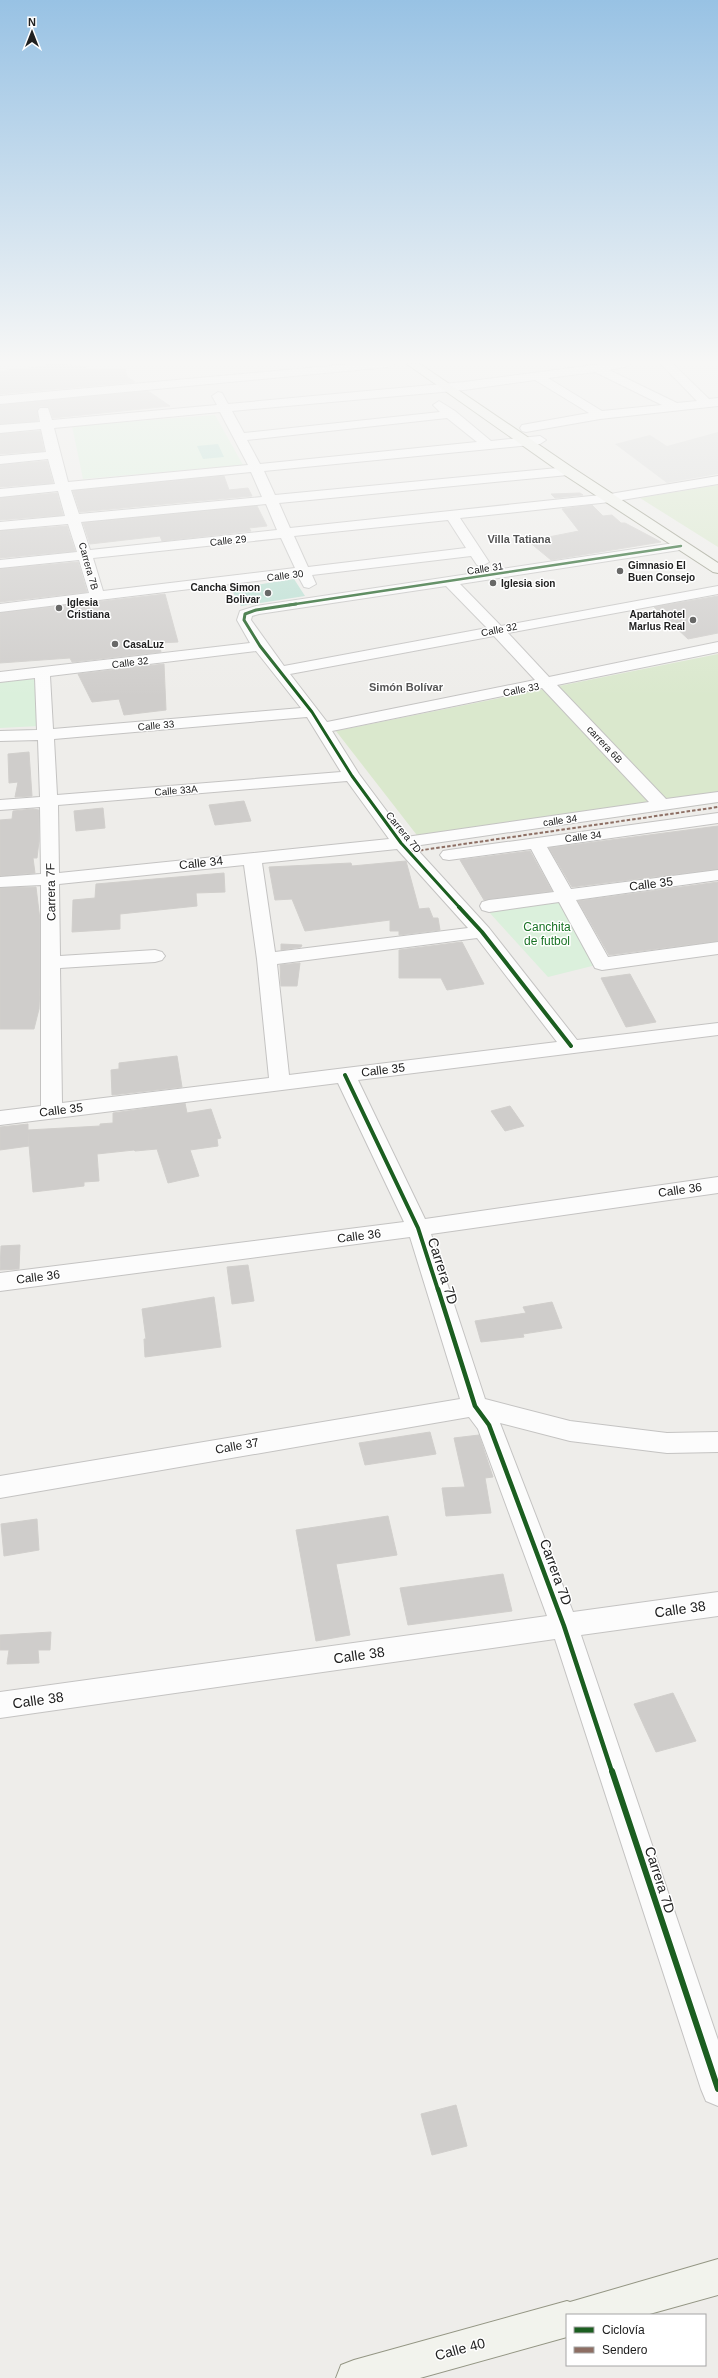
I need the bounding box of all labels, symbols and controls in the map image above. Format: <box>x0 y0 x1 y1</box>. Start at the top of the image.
north arrow <box>12 12 52 52</box>
text: N <box>28 16 36 28</box>
street label: Calle 29 <box>209 533 247 548</box>
district label: Villa Tatiana <box>487 533 551 545</box>
street label: Carrera 7B <box>76 541 101 591</box>
street label: Calle 31 <box>466 560 504 577</box>
place label: Gimnasio El Buen Consejo <box>628 560 695 583</box>
marker: Gimnasio El Buen Consejo <box>615 566 625 576</box>
street label: Calle 30 <box>266 568 304 583</box>
marker: Iglesia sion <box>488 578 498 588</box>
place label: Iglesia sion <box>501 578 555 589</box>
place label: Cancha Simon Bolivar <box>191 582 260 605</box>
marker: Cancha Simon Bolivar <box>263 588 273 598</box>
place label: Iglesia Cristiana <box>67 597 110 620</box>
marker: Iglesia Cristiana <box>54 603 64 613</box>
place label: Apartahotel Marlus Real <box>629 609 685 632</box>
marker: Apartahotel Marlus Real <box>688 615 698 625</box>
street label: Calle 32 <box>480 621 519 638</box>
marker: CasaLuz <box>110 639 120 649</box>
place label: CasaLuz <box>123 639 164 650</box>
street label: Calle 32 <box>111 655 149 670</box>
district label: Simón Bolívar <box>369 681 444 693</box>
street label: Calle 33 <box>502 681 541 698</box>
street label: Calle 33 <box>137 718 175 733</box>
street label: carrera 6B <box>585 724 625 765</box>
street label: Calle 33A <box>154 783 198 798</box>
street label: Carrera 7D <box>384 810 423 855</box>
street label: calle 34 <box>542 813 578 828</box>
street label: Calle 34 <box>564 829 602 844</box>
street label: Calle 34 <box>178 854 224 872</box>
street label: Carrera 7F <box>43 863 59 921</box>
street label: Calle 35 <box>628 874 674 894</box>
park label: Canchita de futbol <box>523 920 571 948</box>
street label: Calle 35 <box>360 1060 406 1080</box>
street label: Calle 35 <box>38 1100 84 1120</box>
street label: Calle 36 <box>657 1180 703 1200</box>
street label: Calle 36 <box>336 1226 382 1246</box>
street label: Carrera 7D <box>425 1236 461 1306</box>
street label: Calle 36 <box>15 1267 61 1287</box>
street label: Calle 37 <box>214 1435 260 1457</box>
street label: Carrera 7D <box>537 1537 575 1607</box>
street label: Calle 38 <box>653 1597 707 1620</box>
street label: Calle 38 <box>332 1643 386 1666</box>
street label: Calle 38 <box>11 1688 65 1711</box>
street label: Carrera 7D <box>642 1845 678 1915</box>
legend <box>566 2314 706 2366</box>
text: Ciclovía <box>602 2323 645 2337</box>
street label: Calle 40 <box>433 2335 487 2363</box>
text: Sendero <box>602 2343 648 2357</box>

